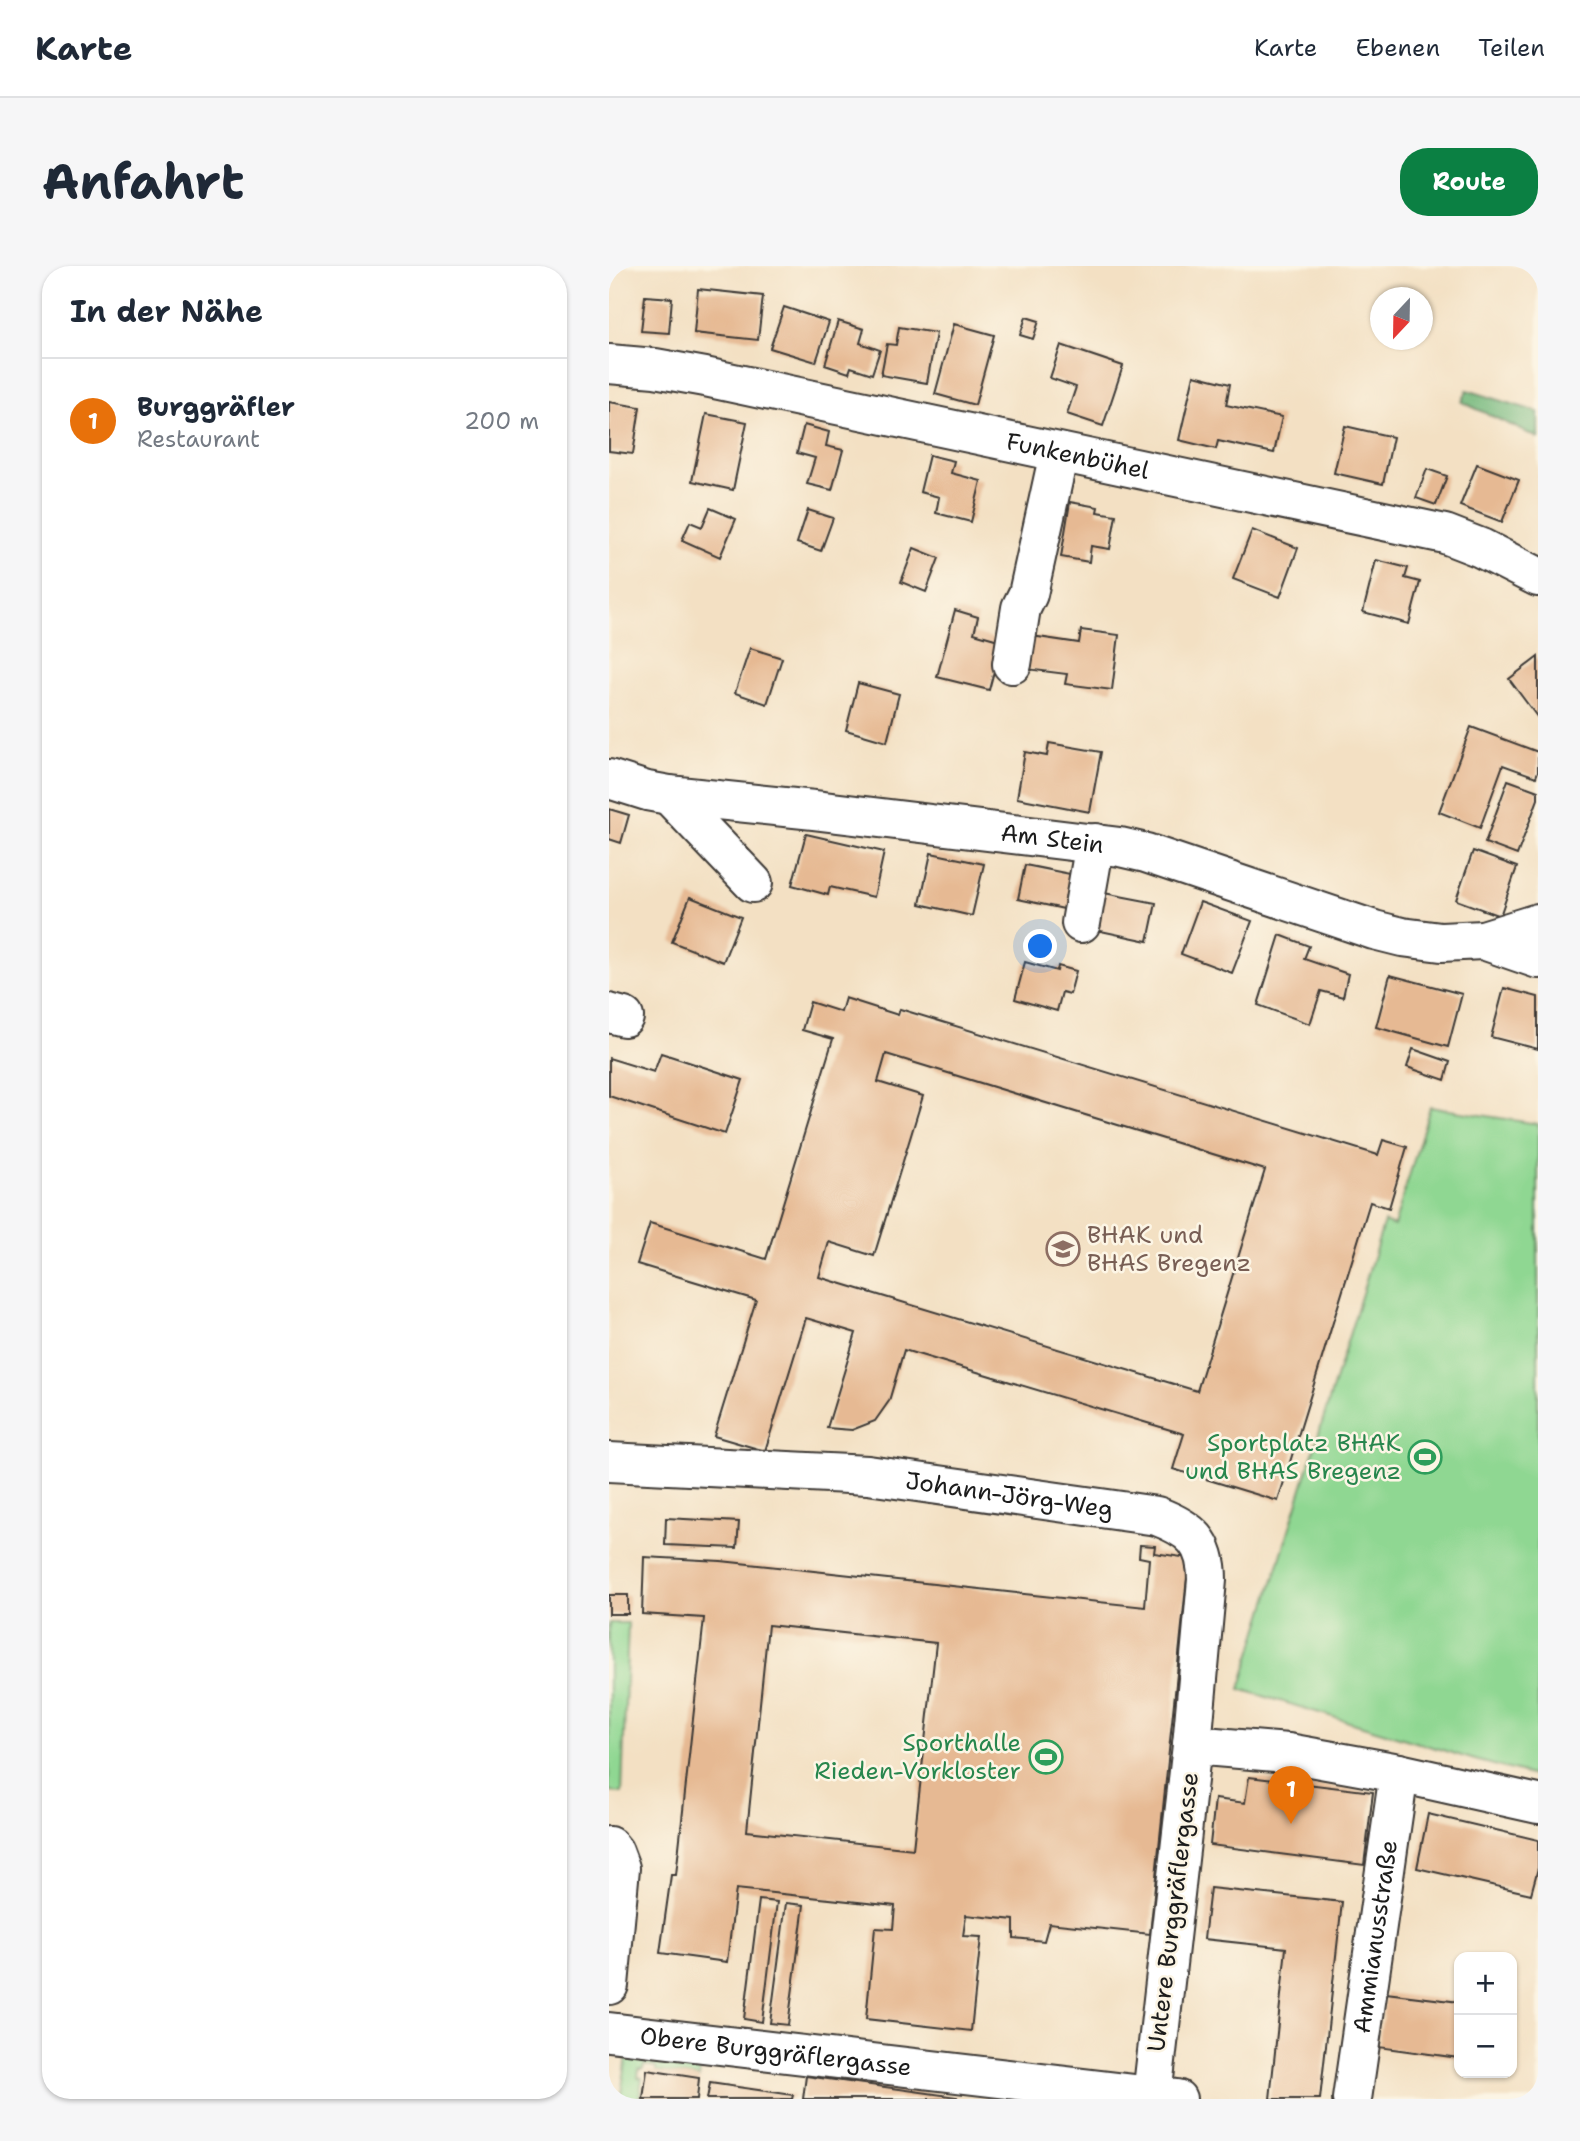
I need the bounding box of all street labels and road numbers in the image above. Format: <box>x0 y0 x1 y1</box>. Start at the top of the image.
street label: Funkenbühel <box>1003 425 1153 487</box>
street label: Am Stein <box>999 817 1106 861</box>
street label: Johann-Jörg-Weg <box>903 1464 1115 1526</box>
street label: Untere Burggräflergasse <box>1140 1770 1206 2054</box>
street label: Ammianusstraße <box>1346 1838 1405 2035</box>
street label: Obere Burggräflergasse <box>638 2020 913 2084</box>

